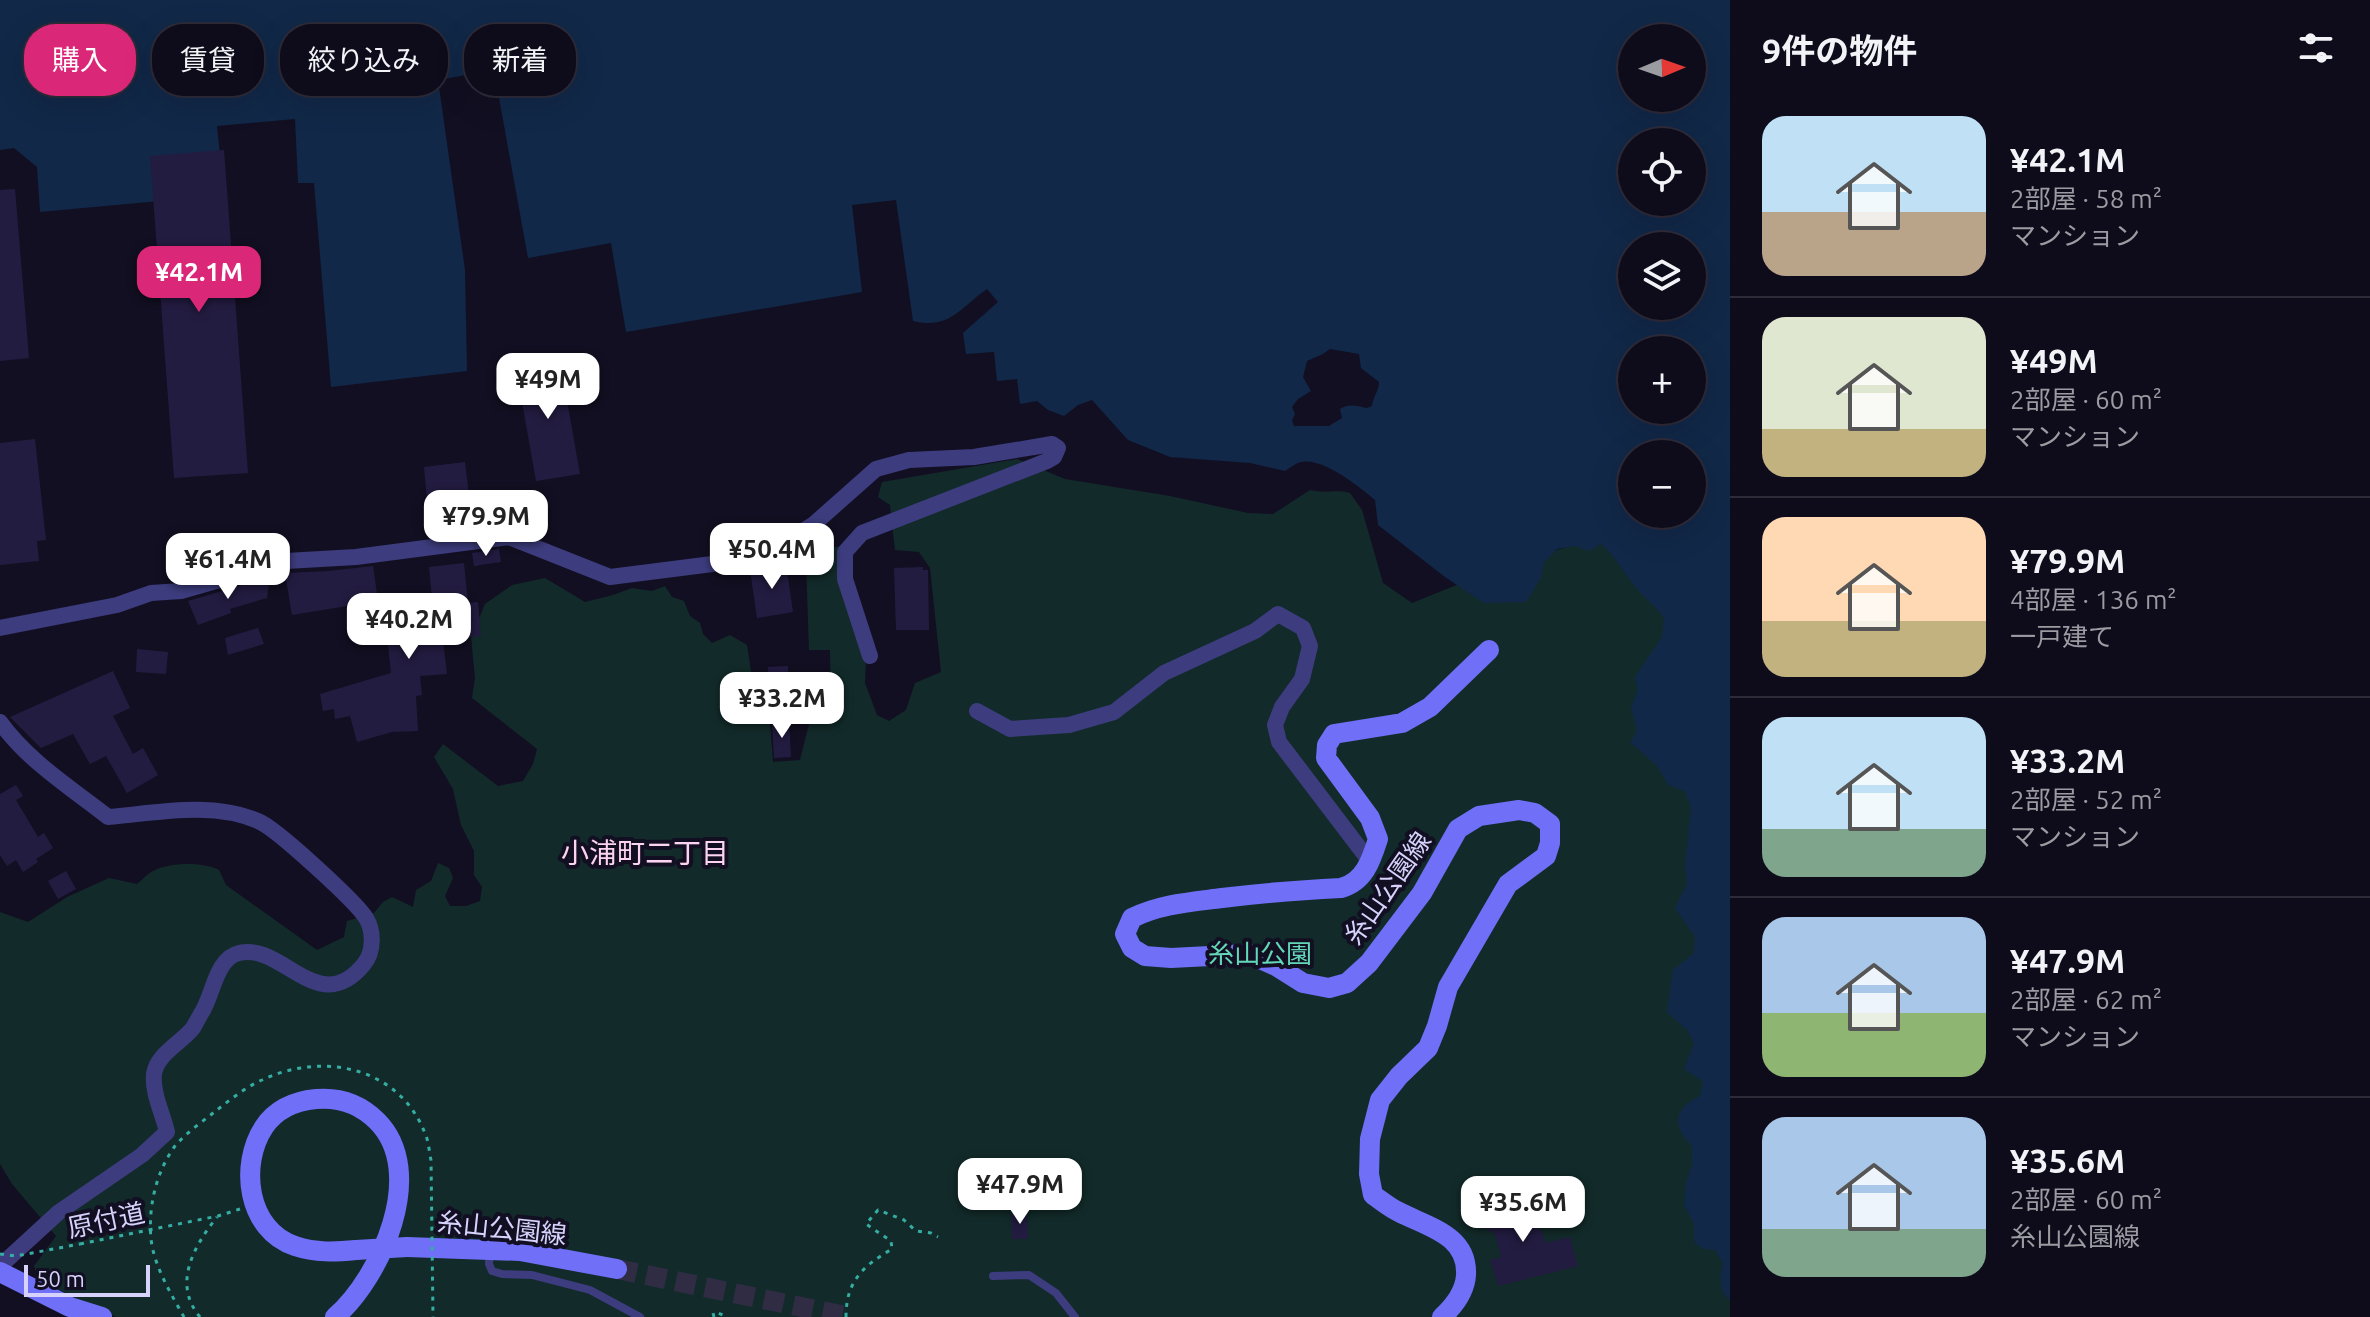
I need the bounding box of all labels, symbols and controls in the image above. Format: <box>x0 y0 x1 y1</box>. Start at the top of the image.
chip: 購入 <box>24 24 136 96</box>
chip: 賃貸 <box>152 24 264 96</box>
chip: 絞り込み <box>280 24 448 96</box>
chip: 新着 <box>464 24 576 96</box>
north arrow <box>1618 24 1706 112</box>
map controls <box>1618 24 1706 528</box>
icon: filters <box>2294 26 2338 70</box>
text: 9件の物件 <box>1762 31 1917 69</box>
button: locate <box>1618 128 1706 216</box>
text: ¥42.1M <box>2010 140 2125 178</box>
icon: home <box>1826 148 1922 244</box>
text: 2部屋 · 58 m² <box>2010 184 2162 213</box>
text: マンション <box>2010 221 2140 250</box>
button: layers <box>1618 232 1706 320</box>
pin: ¥42.1M <box>134 246 264 314</box>
text: ¥42.1M <box>155 257 243 286</box>
button: + <box>1618 336 1706 424</box>
text: ¥49M <box>2010 341 2098 379</box>
icon: home <box>1826 349 1922 445</box>
pin: ¥49M <box>501 353 595 421</box>
text: ¥49M <box>514 364 582 393</box>
text: 2部屋 · 60 m² <box>2010 385 2162 414</box>
text: マンション <box>2010 422 2140 451</box>
button: − <box>1618 440 1706 528</box>
pin: ¥79.9M <box>421 490 551 558</box>
text: ¥79.9M <box>442 501 530 530</box>
pin: ¥50.4M <box>707 523 837 591</box>
pin: ¥61.4M <box>163 533 293 601</box>
text: ¥50.4M <box>728 534 816 563</box>
text: ¥79.9M <box>2010 541 2125 579</box>
text: ¥61.4M <box>184 544 272 573</box>
icon: home <box>1826 549 1922 645</box>
text: 4部屋 · 136 m² <box>2010 585 2177 614</box>
pin: ¥40.2M <box>344 593 474 661</box>
text: ¥40.2M <box>365 604 453 633</box>
text: 一戸建て <box>2010 622 2114 651</box>
pin: ¥33.2M <box>717 672 847 740</box>
text: ¥33.2M <box>738 683 826 712</box>
text: ¥33.2M <box>2010 741 2125 779</box>
icon: home <box>1826 749 1922 845</box>
text: 2部屋 · 52 m² <box>2010 785 2162 814</box>
text: マンション <box>2010 822 2140 851</box>
street label: 糸山公園線 <box>1338 826 1436 950</box>
district label: 小浦町二丁目 <box>561 837 729 868</box>
park label: 糸山公園 <box>1208 939 1312 968</box>
text: ¥47.9M <box>2010 941 2125 979</box>
icon: home <box>1826 949 1922 1045</box>
text: 2部屋 · 62 m² <box>2010 985 2162 1014</box>
text: マンション <box>2010 1022 2140 1051</box>
text: ¥35.6M <box>2010 1141 2125 1179</box>
icon: home <box>1826 1149 1922 1245</box>
pin: ¥47.9M <box>955 1158 1085 1226</box>
text: ¥47.9M <box>976 1169 1064 1198</box>
pin: ¥35.6M <box>1458 1176 1588 1244</box>
text: 2部屋 · 60 m² <box>2010 1185 2162 1214</box>
text: ¥35.6M <box>1479 1187 1567 1216</box>
street label: 原付道 <box>65 1198 147 1242</box>
street label: 糸山公園線 <box>436 1207 568 1249</box>
text: 糸山公園線 <box>2010 1222 2140 1251</box>
scale bar <box>24 1261 150 1297</box>
text: 50 m <box>36 1266 85 1291</box>

